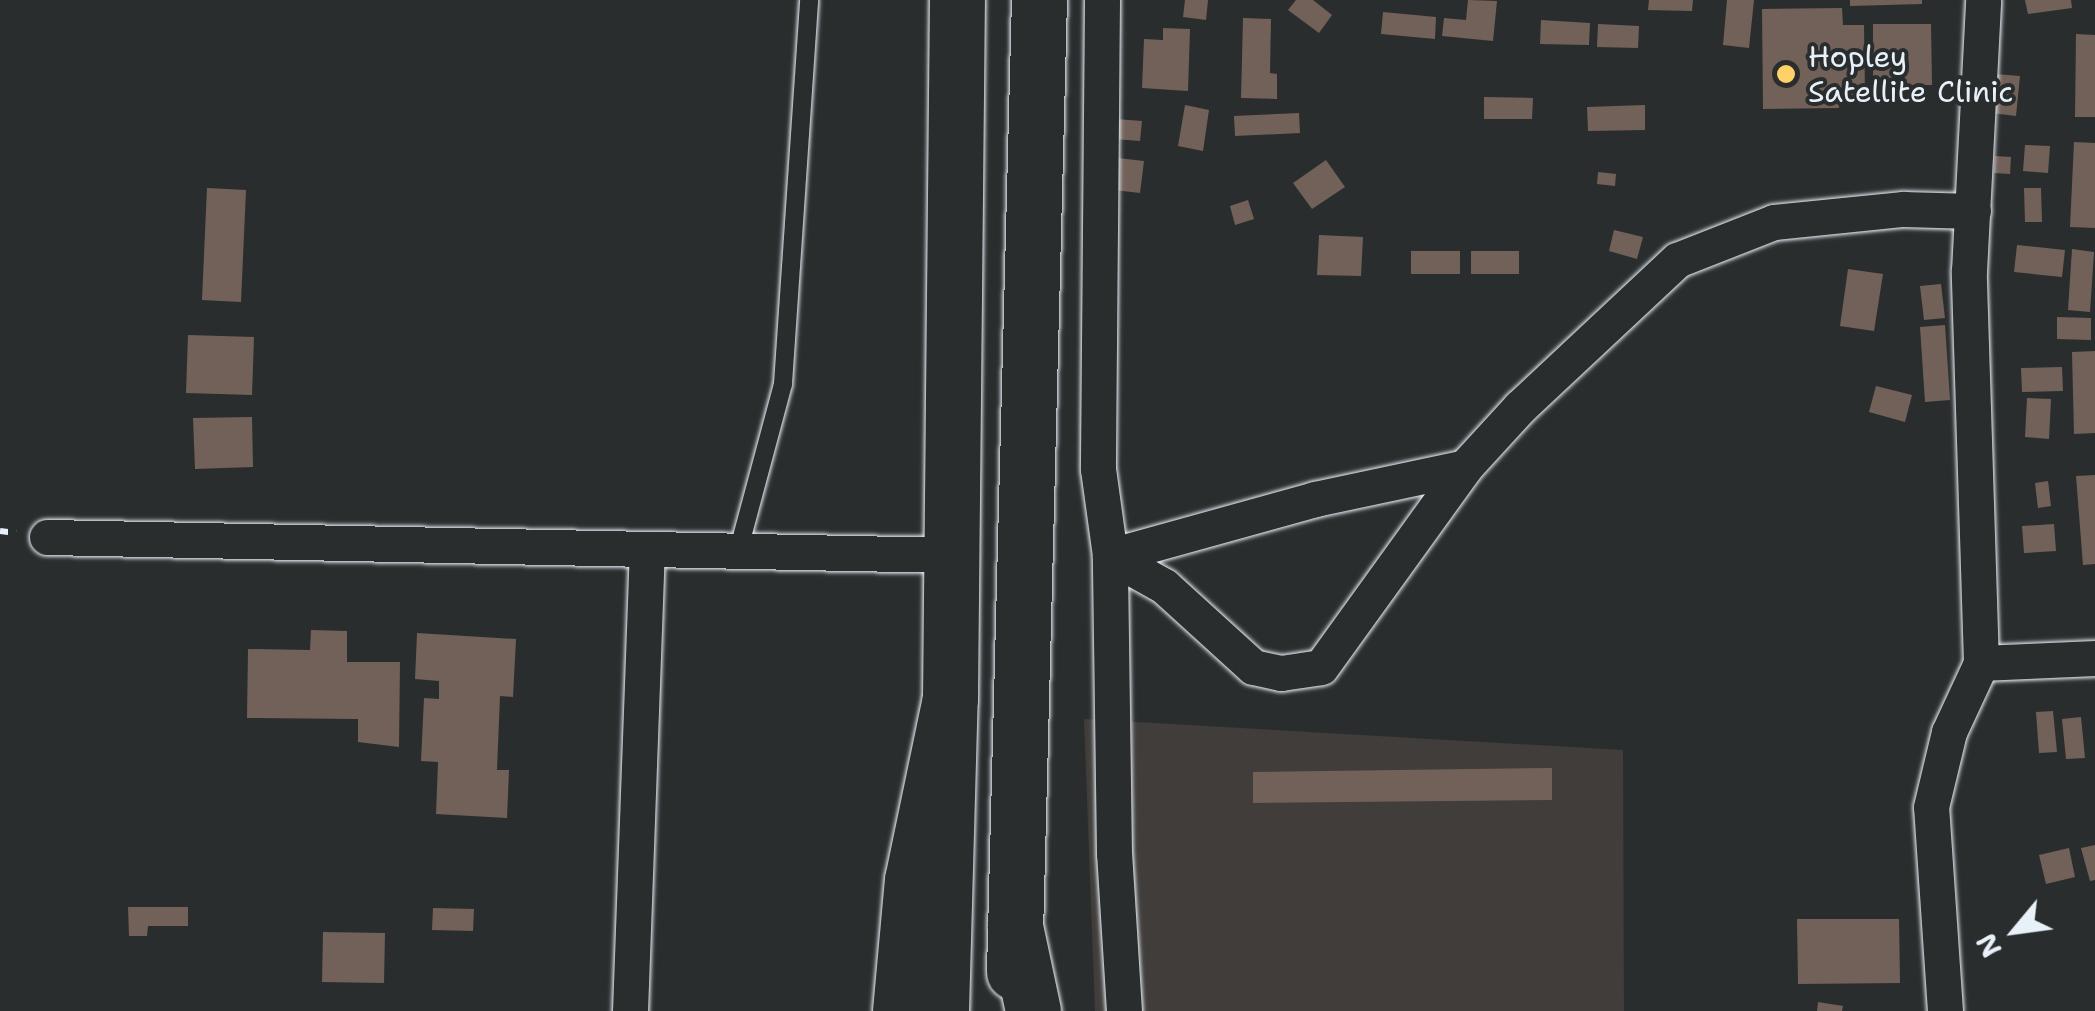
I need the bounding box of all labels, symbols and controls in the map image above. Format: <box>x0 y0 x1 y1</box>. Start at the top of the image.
place label: Hopley Satellite Clinic <box>1808 39 2013 110</box>
marker: Hopley Satellite Clinic <box>1773 61 1799 87</box>
north arrow <box>1965 881 2065 981</box>
text: N <box>1967 927 2011 964</box>

